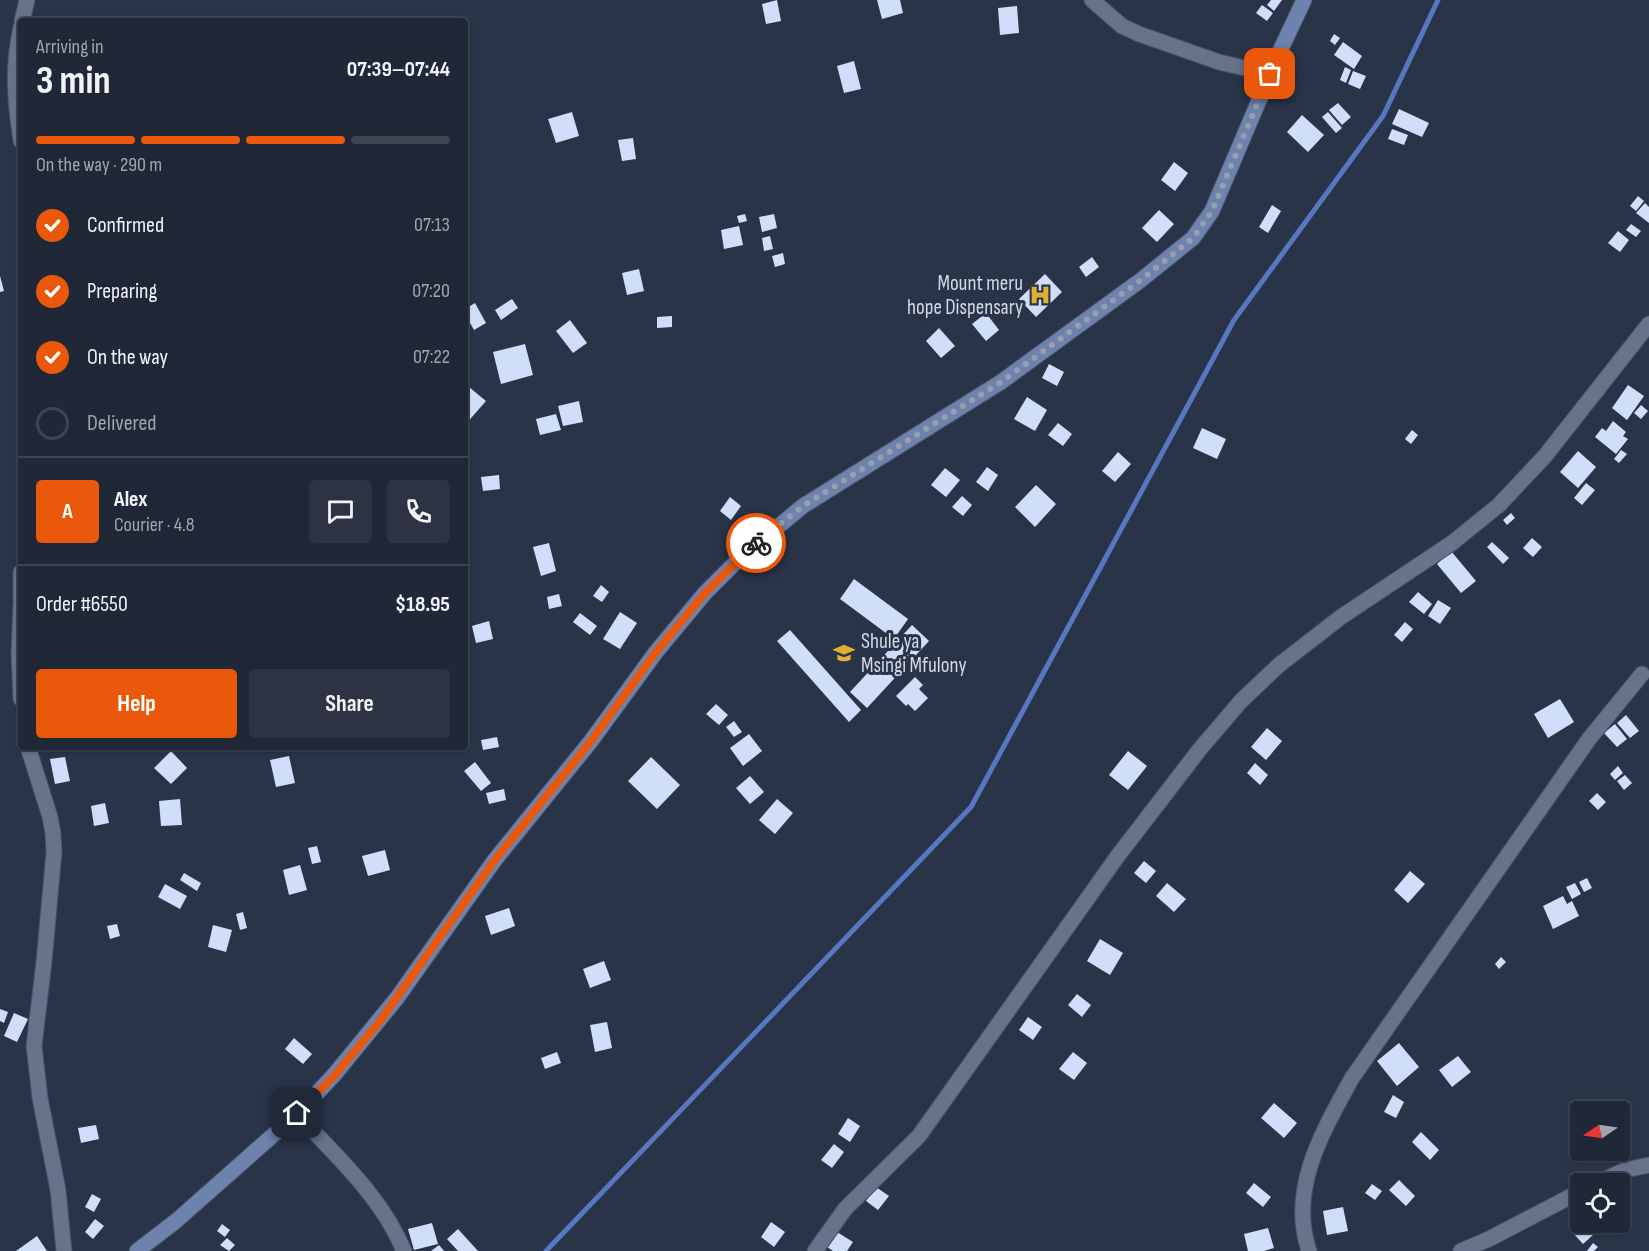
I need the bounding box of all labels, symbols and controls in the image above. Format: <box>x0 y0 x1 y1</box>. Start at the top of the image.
text: Arriving in <box>36 35 104 59</box>
pin <box>1244 48 1295 99</box>
text: 07:39–07:44 <box>347 56 450 83</box>
icon: bag <box>1253 57 1286 90</box>
text: 3 min <box>36 58 111 105</box>
text: On the way · 290 m <box>36 153 162 177</box>
icon: check <box>36 209 69 242</box>
text: Confirmed <box>87 212 164 239</box>
text: 07:13 <box>414 213 450 237</box>
place label: Mount meru hope Dispensary <box>907 271 1023 320</box>
icon: check <box>36 275 69 308</box>
text: Preparing <box>87 278 157 305</box>
text: 07:20 <box>412 279 450 303</box>
hospital icon: Mount meru hope Dispensary <box>1028 283 1052 307</box>
icon: check <box>36 341 69 374</box>
text: On the way <box>87 344 168 371</box>
text: 07:22 <box>413 345 450 369</box>
text: Delivered <box>87 410 156 437</box>
button: chat <box>309 480 372 543</box>
button: phone <box>387 480 450 543</box>
text: Alex <box>114 486 147 513</box>
text: A <box>62 498 73 525</box>
text: Courier · 4.8 <box>114 513 195 537</box>
courier <box>726 513 786 573</box>
icon: bike <box>740 527 773 560</box>
text: Order #6550 <box>36 591 128 618</box>
text: $18.95 <box>395 591 450 618</box>
place label: Shule ya Msingi Mfulony <box>861 629 967 678</box>
school or university icon: Shule ya Msingi Mfulony <box>832 641 856 665</box>
button: Help <box>36 669 237 738</box>
button: Share <box>249 669 450 738</box>
pin <box>271 1087 322 1138</box>
icon: home <box>280 1096 313 1129</box>
north arrow <box>1570 1101 1630 1161</box>
map controls <box>1570 1101 1630 1233</box>
button: locate <box>1570 1173 1630 1233</box>

